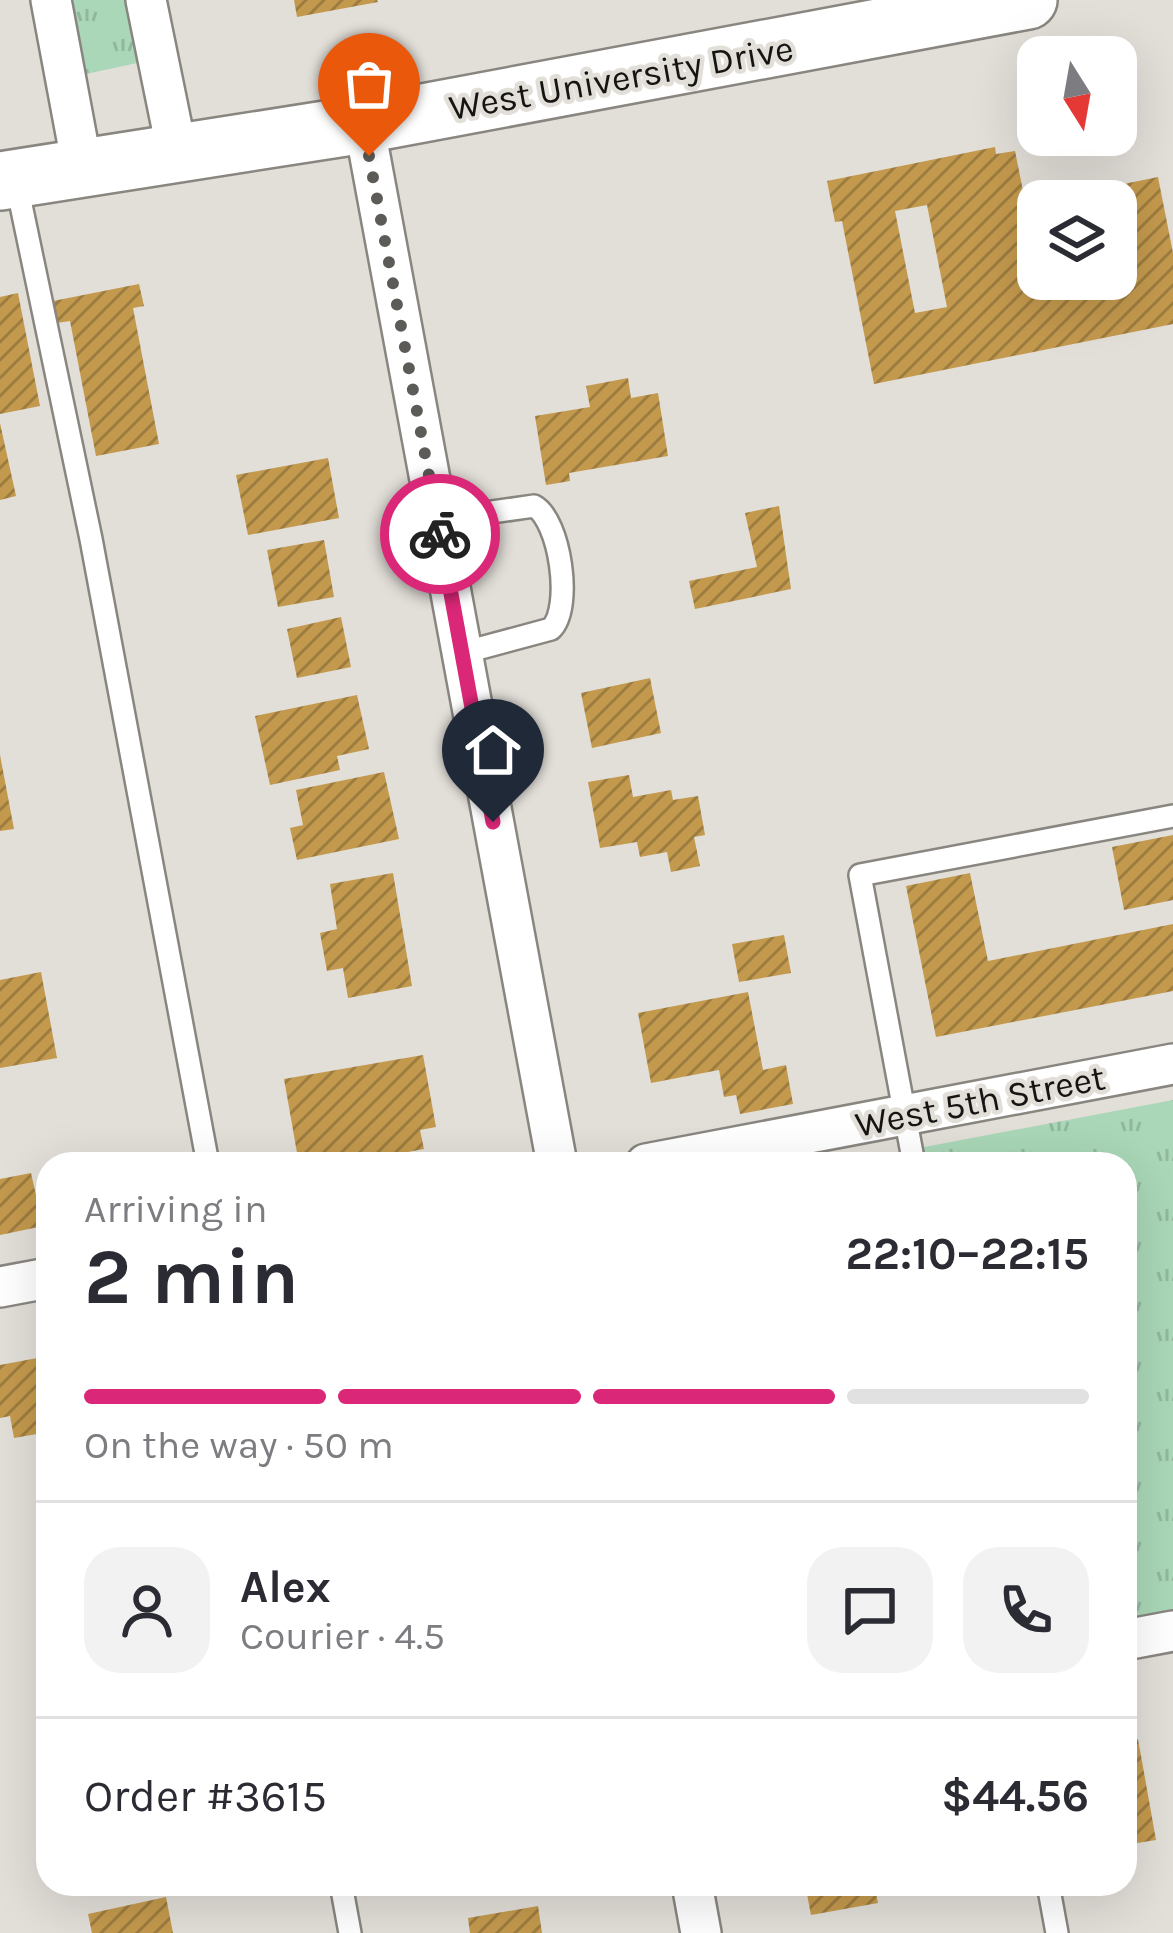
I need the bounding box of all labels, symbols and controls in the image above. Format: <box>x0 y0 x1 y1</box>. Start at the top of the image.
street label: West University Drive <box>446 27 796 129</box>
pin <box>318 33 420 156</box>
north arrow <box>1017 36 1137 156</box>
map controls <box>1017 36 1137 300</box>
icon: bag <box>336 51 402 117</box>
button: layers <box>1017 180 1137 300</box>
courier <box>380 474 500 594</box>
icon: bike <box>407 501 473 567</box>
pin <box>442 699 544 822</box>
icon: home <box>460 717 526 783</box>
street label: West 5th Street <box>852 1056 1109 1146</box>
text: Arriving in <box>84 1186 267 1232</box>
text: 22:10–22:15 <box>845 1228 1089 1280</box>
text: 2 min <box>84 1231 299 1323</box>
text: On the way · 50 m <box>84 1422 394 1468</box>
button: person <box>84 1547 210 1673</box>
button: chat <box>807 1547 933 1673</box>
button: phone <box>963 1547 1089 1673</box>
text: Alex <box>240 1561 331 1613</box>
text: Courier · 4.5 <box>240 1613 445 1659</box>
text: Order #3615 <box>84 1770 327 1822</box>
text: $44.56 <box>941 1770 1089 1822</box>

